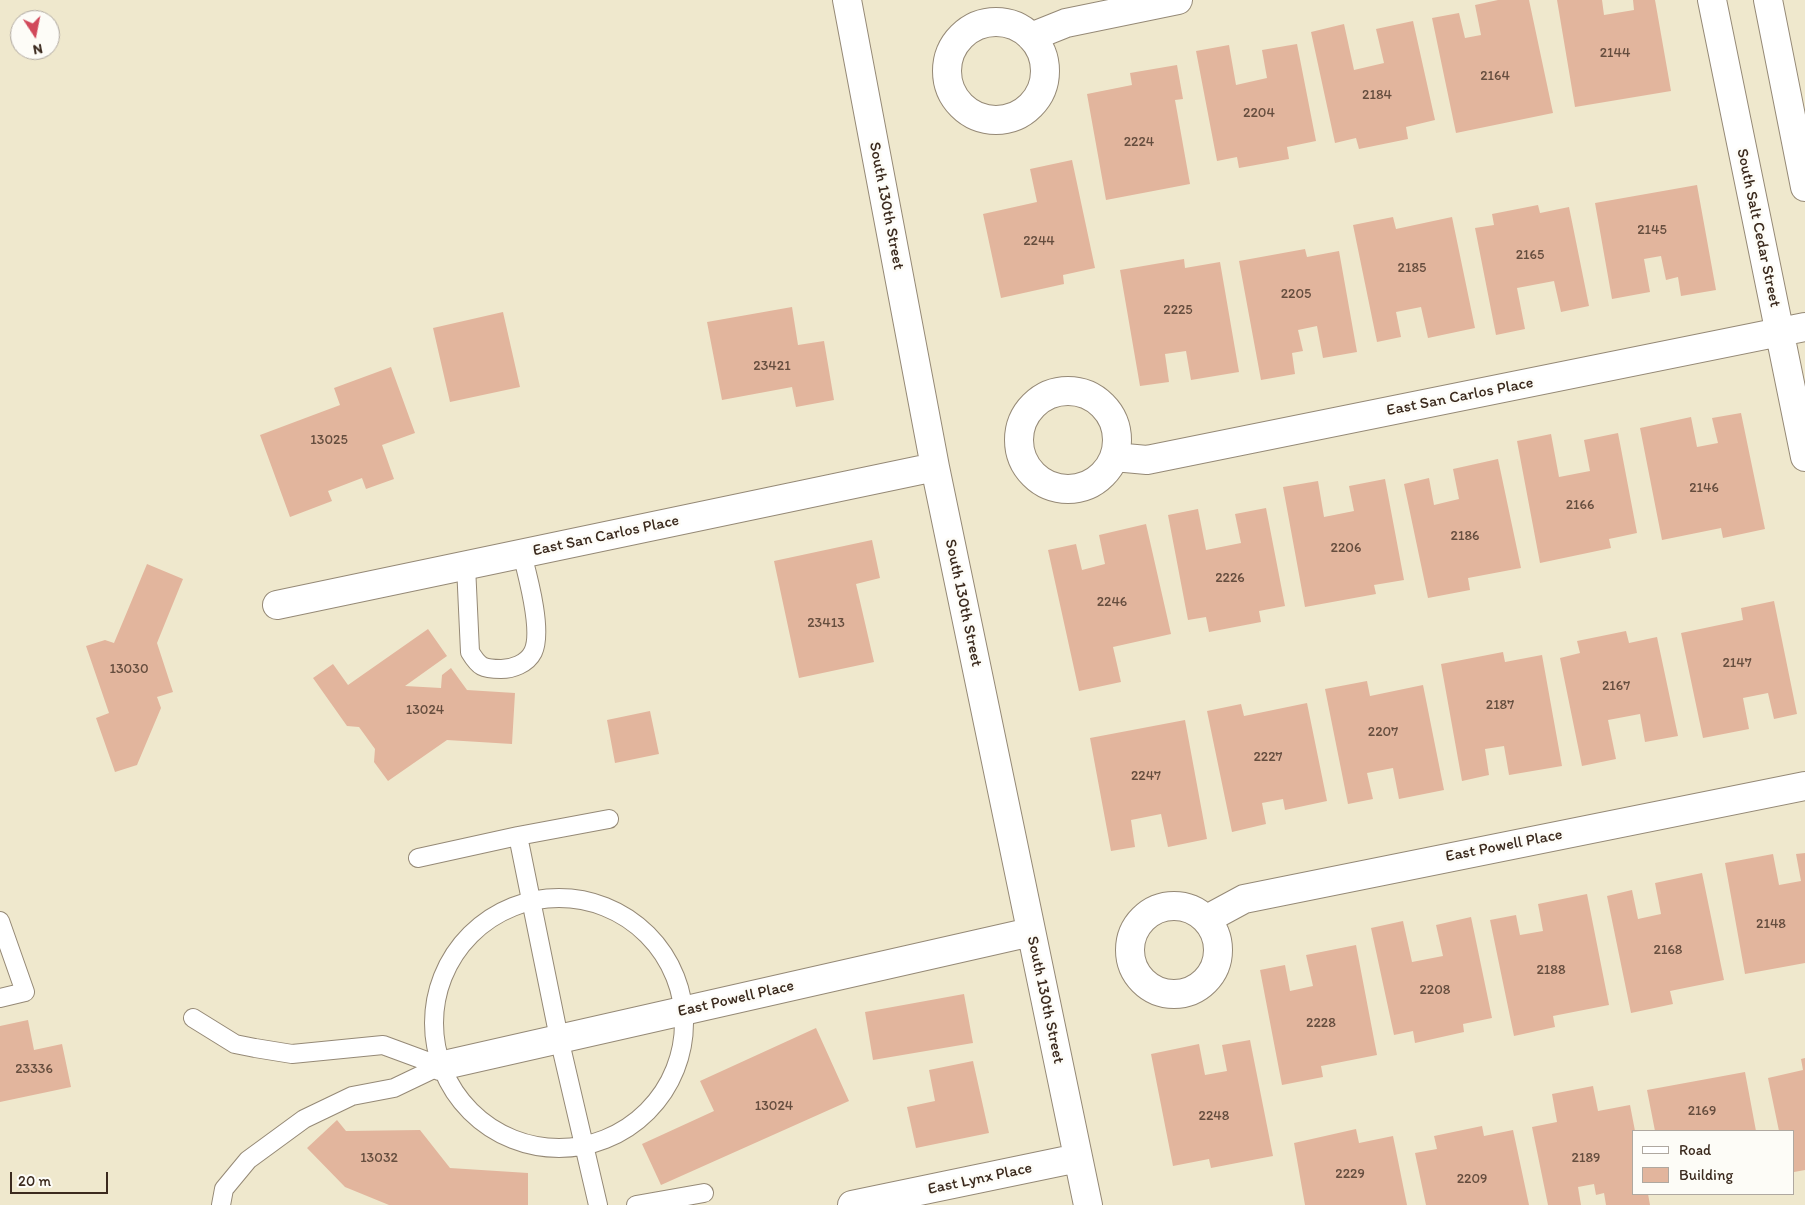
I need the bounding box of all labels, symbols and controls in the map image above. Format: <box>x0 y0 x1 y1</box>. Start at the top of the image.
north arrow <box>10 10 60 60</box>
text: N <box>32 40 44 58</box>
house number: 2144 <box>1600 45 1630 61</box>
house number: 2164 <box>1480 68 1510 84</box>
house number: 2184 <box>1362 87 1392 103</box>
house number: 2204 <box>1243 105 1275 121</box>
house number: 2224 <box>1124 134 1154 150</box>
street label: South 130th Street <box>864 140 908 272</box>
street label: South Salt Cedar Street <box>1732 147 1784 309</box>
house number: 2145 <box>1637 222 1667 238</box>
house number: 2244 <box>1023 233 1055 249</box>
house number: 2165 <box>1516 247 1544 263</box>
house number: 2185 <box>1398 260 1426 276</box>
house number: 2205 <box>1281 286 1311 302</box>
house number: 2225 <box>1163 302 1193 318</box>
house number: 23421 <box>753 358 791 374</box>
street label: East San Carlos Place <box>1385 373 1535 421</box>
house number: 13025 <box>310 432 348 448</box>
house number: 2146 <box>1689 480 1719 496</box>
house number: 2166 <box>1566 497 1594 513</box>
street label: East San Carlos Place <box>531 511 681 561</box>
house number: 2186 <box>1451 528 1479 544</box>
street label: South 130th Street <box>940 538 986 668</box>
house number: 2206 <box>1331 540 1361 556</box>
house number: 2226 <box>1215 570 1245 586</box>
house number: 2246 <box>1097 594 1127 610</box>
house number: 23413 <box>807 615 845 631</box>
house number: 2147 <box>1722 655 1752 671</box>
house number: 13030 <box>109 661 149 677</box>
house number: 2167 <box>1602 678 1630 694</box>
house number: 2187 <box>1486 697 1514 713</box>
house number: 13024 <box>406 702 444 718</box>
house number: 2207 <box>1368 724 1398 740</box>
house number: 2227 <box>1253 749 1283 765</box>
house number: 2247 <box>1131 768 1161 784</box>
street label: East Powell Place <box>1444 825 1564 867</box>
house number: 2148 <box>1756 916 1786 932</box>
street label: South 130th Street <box>1022 935 1068 1065</box>
house number: 2168 <box>1654 942 1682 958</box>
house number: 2188 <box>1536 962 1566 978</box>
street label: East Powell Place <box>676 976 796 1022</box>
house number: 2208 <box>1419 982 1451 998</box>
house number: 2228 <box>1306 1015 1336 1031</box>
house number: 23336 <box>15 1061 53 1077</box>
house number: 13024 <box>755 1098 793 1114</box>
house number: 2169 <box>1688 1103 1716 1119</box>
house number: 2248 <box>1199 1108 1229 1124</box>
legend <box>1632 1130 1795 1195</box>
text: Road <box>1679 1141 1711 1159</box>
house number: 13032 <box>360 1150 398 1166</box>
house number: 2189 <box>1572 1150 1600 1166</box>
street label: East Lynx Place <box>926 1159 1034 1199</box>
scale bar <box>12 1162 110 1194</box>
house number: 2229 <box>1335 1166 1365 1182</box>
text: Building <box>1679 1166 1733 1184</box>
house number: 2209 <box>1457 1171 1487 1187</box>
text: 20 m <box>18 1172 51 1190</box>

